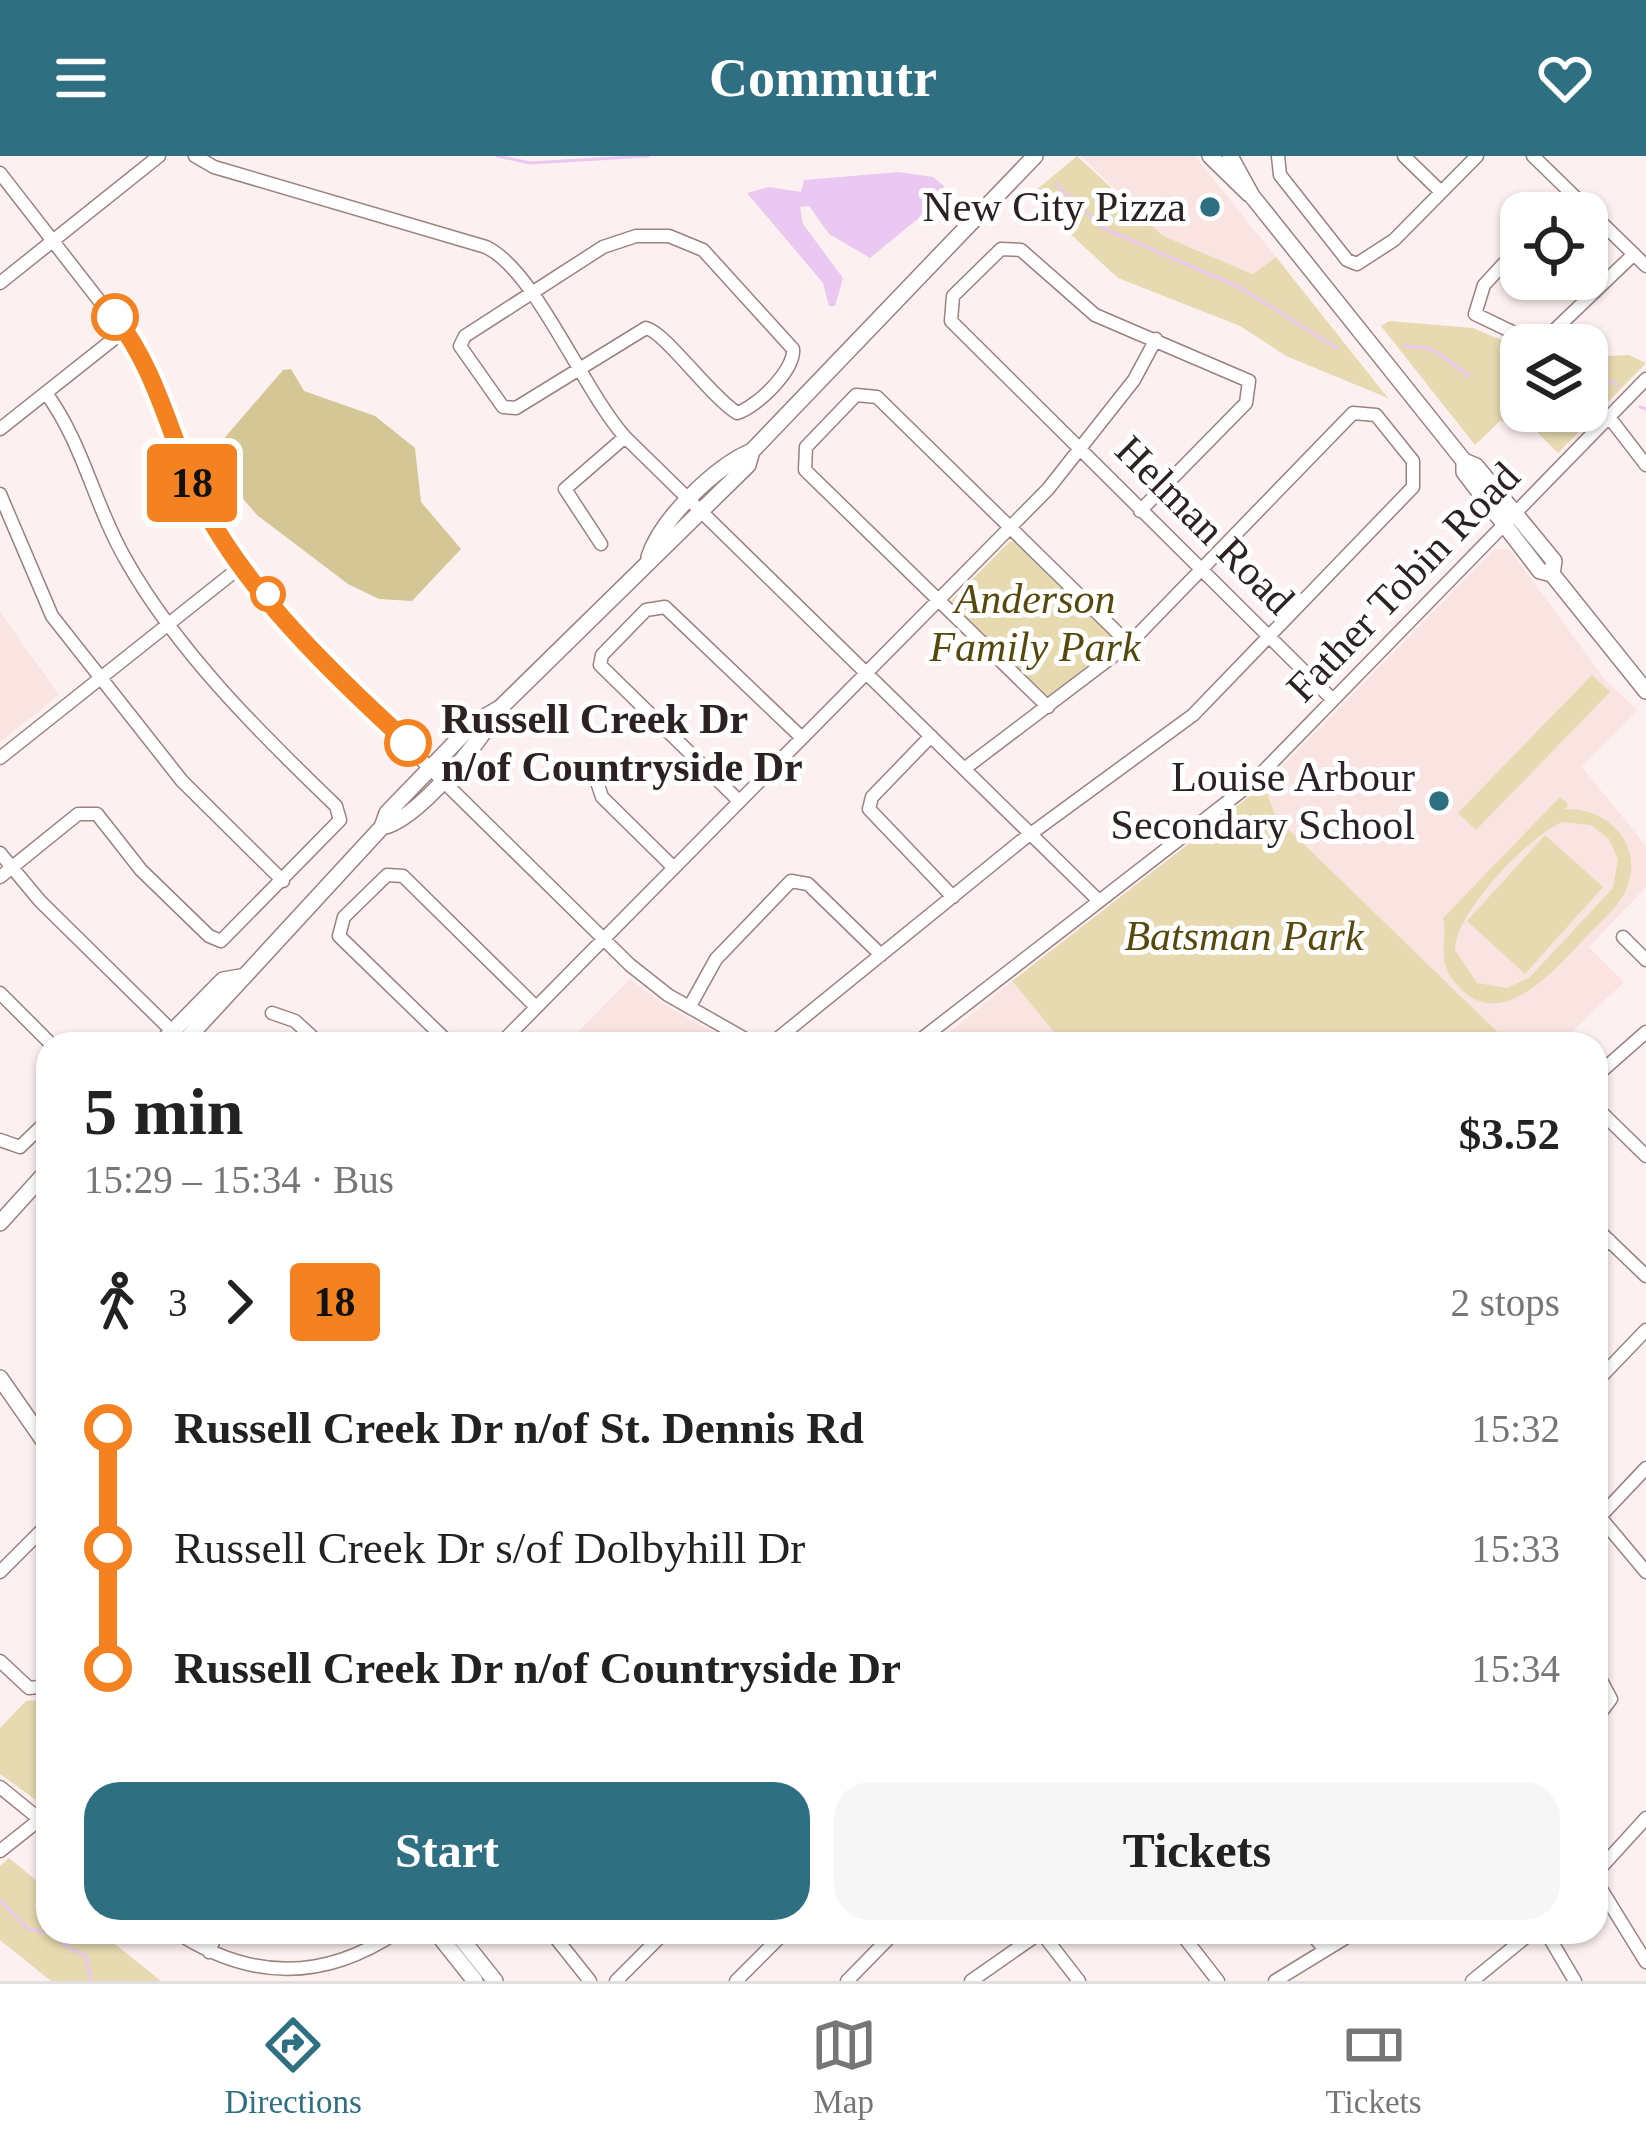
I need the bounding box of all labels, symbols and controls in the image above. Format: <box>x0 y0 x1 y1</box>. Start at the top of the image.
icon: menu <box>48 45 114 111</box>
icon: heart <box>1532 45 1598 111</box>
text: Commutr <box>709 48 937 108</box>
place label: New City Pizza <box>922 184 1186 230</box>
map controls <box>1500 192 1608 432</box>
button: locate <box>1500 192 1608 300</box>
marker: New City Pizza <box>1197 194 1223 220</box>
unlabelled marker <box>93 295 137 339</box>
button: layers <box>1500 324 1608 432</box>
street label: Helman Road <box>1107 427 1303 623</box>
line badge: 18 <box>138 444 246 522</box>
street label: Father Tobin Road <box>1278 453 1528 711</box>
text: 18 <box>171 460 213 506</box>
park label: Anderson Family Park <box>928 576 1142 670</box>
unlabelled marker <box>252 578 284 610</box>
place label: Russell Creek Dr n/of Countryside Dr <box>441 696 803 790</box>
marker: Russell Creek Dr n/of Countryside Dr <box>386 721 430 765</box>
place label: Louise Arbour Secondary School <box>1111 754 1415 848</box>
marker: Louise Arbour Secondary School <box>1426 788 1452 814</box>
park label: Batsman Park <box>1124 913 1365 959</box>
text: 5 min <box>84 1075 244 1148</box>
text: $3.52 <box>1459 1109 1560 1159</box>
text: 15:29 – 15:34 · Bus <box>84 1158 394 1201</box>
icon: walk <box>84 1269 150 1335</box>
icon: forward <box>206 1269 272 1335</box>
text: 18 <box>314 1279 356 1325</box>
text: 3 <box>168 1281 188 1324</box>
text: 2 stops <box>1451 1281 1560 1324</box>
text: Russell Creek Dr n/of St. Dennis Rd <box>174 1403 864 1453</box>
text: 15:32 <box>1471 1407 1560 1450</box>
text: Russell Creek Dr s/of Dolbyhill Dr <box>174 1523 805 1573</box>
text: 15:33 <box>1471 1527 1560 1570</box>
text: Russell Creek Dr n/of Countryside Dr <box>174 1643 901 1693</box>
text: 15:34 <box>1471 1647 1560 1690</box>
button: Start <box>84 1782 810 1920</box>
button: Tickets <box>834 1782 1560 1920</box>
tab: Directions <box>224 2012 362 2121</box>
tab: Map <box>811 2012 877 2121</box>
tab: Tickets <box>1326 2012 1422 2121</box>

